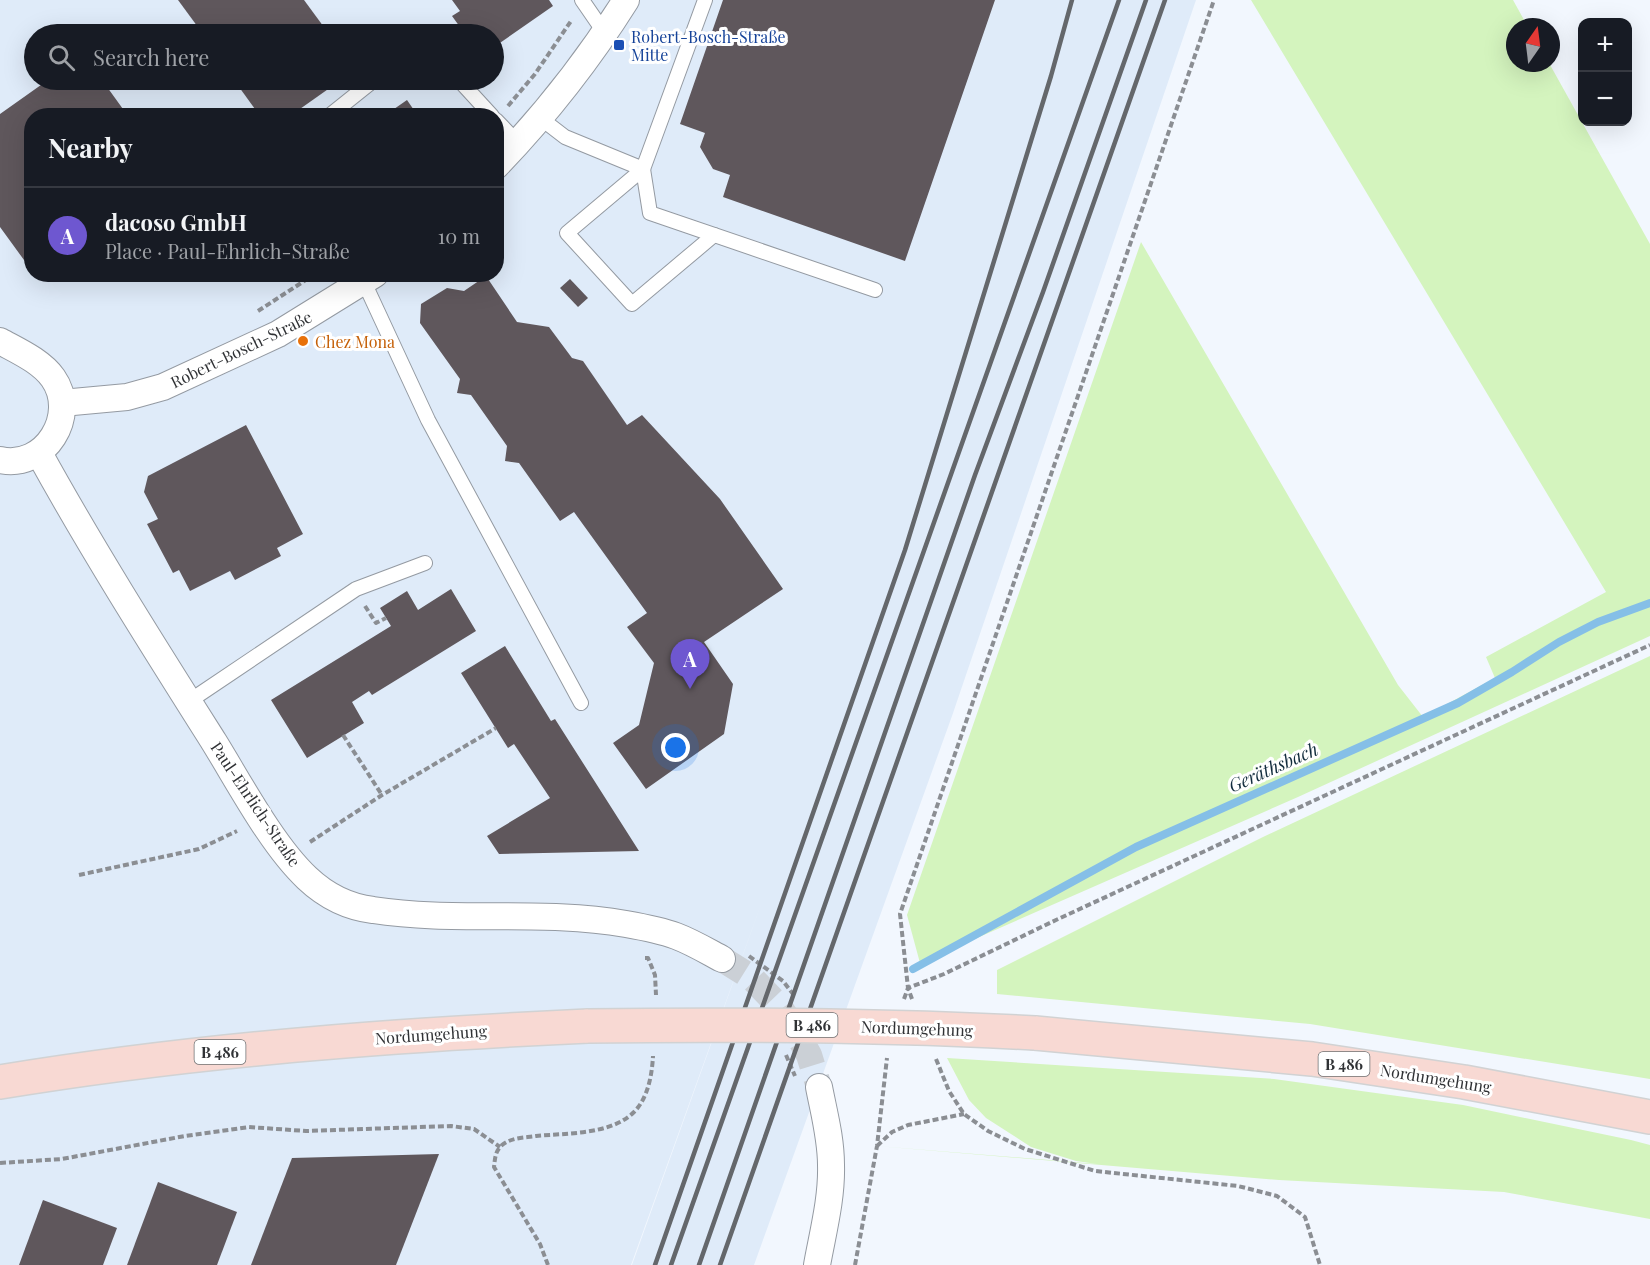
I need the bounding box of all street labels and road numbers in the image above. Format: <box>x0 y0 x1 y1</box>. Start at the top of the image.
street label: Robert-Bosch-Straße <box>167 306 315 392</box>
street label: Paul-Ehrlich-Straße <box>206 738 306 870</box>
road number: B 486 <box>786 1013 838 1037</box>
street label: Nordumgehung <box>861 1016 974 1040</box>
street label: Nordumgehung <box>374 1020 488 1048</box>
road number: B 486 <box>194 1040 246 1064</box>
road number: B 486 <box>1318 1052 1370 1076</box>
street label: Nordumgehung <box>1379 1059 1494 1097</box>

